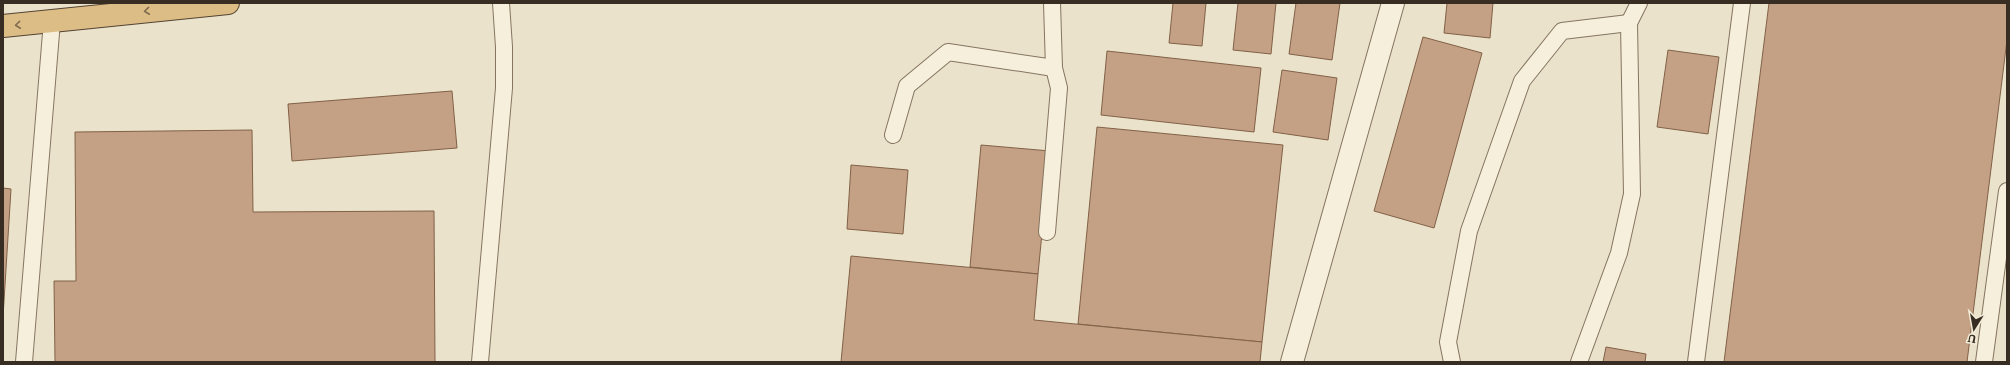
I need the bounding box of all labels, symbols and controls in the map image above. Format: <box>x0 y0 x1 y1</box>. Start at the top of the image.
one-way arrow <box>144 6 150 15</box>
one-way arrow <box>15 20 21 29</box>
north arrow <box>1954 309 1994 349</box>
text: U <box>1966 331 1978 348</box>

